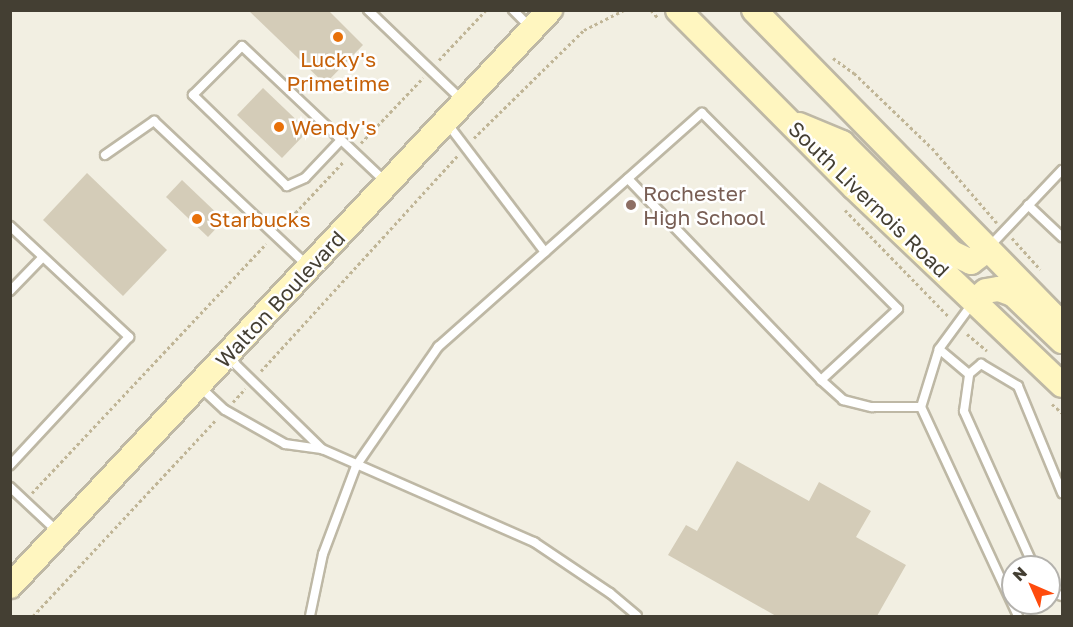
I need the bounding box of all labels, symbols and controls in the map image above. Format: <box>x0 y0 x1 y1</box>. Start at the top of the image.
marker: Lucky's Primetime <box>331 30 345 44</box>
place label: Lucky's Primetime <box>286 46 390 96</box>
place label: Wendy's <box>291 114 377 140</box>
street label: South Livernois Road <box>783 116 955 282</box>
marker: Wendy's <box>272 120 286 134</box>
place label: Rochester High School <box>643 180 765 230</box>
marker: Rochester High School <box>624 198 638 212</box>
place label: Starbucks <box>209 206 311 232</box>
marker: Starbucks <box>190 212 204 226</box>
street label: Walton Boulevard <box>210 225 350 373</box>
north arrow <box>1001 555 1061 615</box>
text: N <box>1008 562 1031 585</box>

